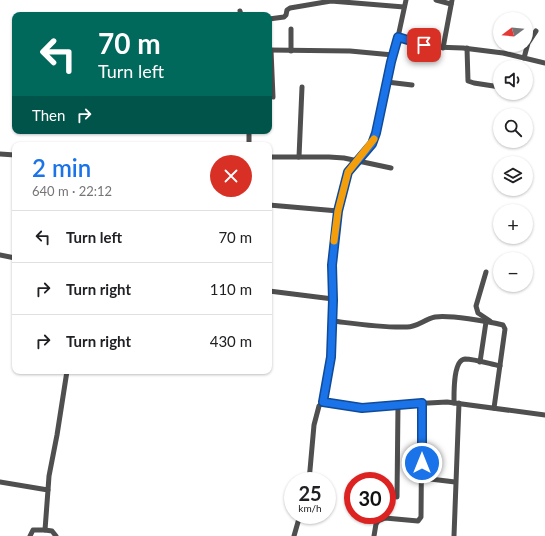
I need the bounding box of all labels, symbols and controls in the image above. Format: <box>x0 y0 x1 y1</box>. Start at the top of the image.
north arrow <box>493 12 533 52</box>
map controls <box>493 12 533 292</box>
text: 70 m <box>98 26 161 60</box>
icon: left <box>32 28 84 80</box>
pin <box>407 28 441 62</box>
icon: arrive <box>413 34 435 56</box>
text: Turn left <box>98 60 164 82</box>
button: sound <box>493 60 533 100</box>
icon: right <box>73 104 95 126</box>
text: Then <box>32 106 65 124</box>
button: search <box>493 108 533 148</box>
text: 2 min <box>32 153 91 182</box>
button: close <box>210 155 252 197</box>
button: layers <box>493 156 533 196</box>
text: 640 m · 22:12 <box>32 183 112 199</box>
button: + <box>493 204 533 244</box>
icon: left <box>32 226 54 248</box>
text: Turn left <box>66 228 122 246</box>
text: 70 m <box>218 228 252 246</box>
button: − <box>493 252 533 292</box>
icon: right <box>32 278 54 300</box>
text: Turn right <box>66 280 131 298</box>
text: 110 m <box>210 280 252 298</box>
icon: right <box>32 330 54 352</box>
text: Turn right <box>66 332 131 350</box>
text: 430 m <box>210 332 252 350</box>
position arrow <box>401 442 443 484</box>
speed limit sign: 30 <box>344 472 396 524</box>
text: 25 <box>298 481 322 505</box>
text: km/h <box>298 502 322 514</box>

